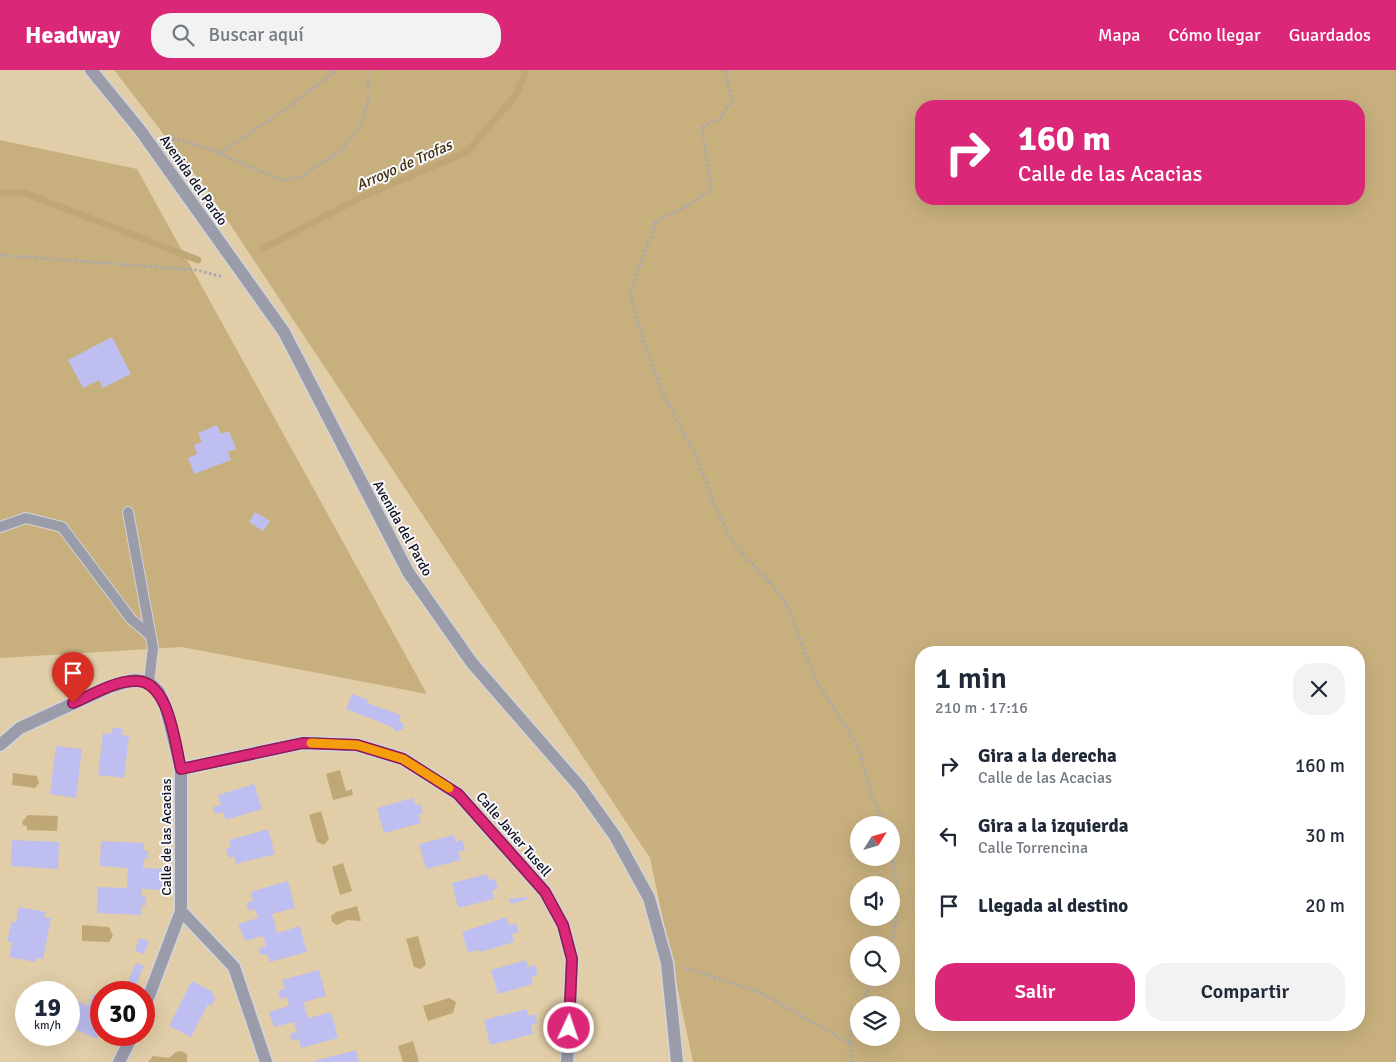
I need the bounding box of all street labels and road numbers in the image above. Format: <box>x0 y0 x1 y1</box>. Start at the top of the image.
street label: Avenida del Pardo <box>156 132 231 229</box>
street label: Avenida del Pardo <box>369 477 436 579</box>
street label: Calle de las Acacias <box>158 778 175 896</box>
street label: Calle Javier Tusell <box>472 789 555 880</box>

